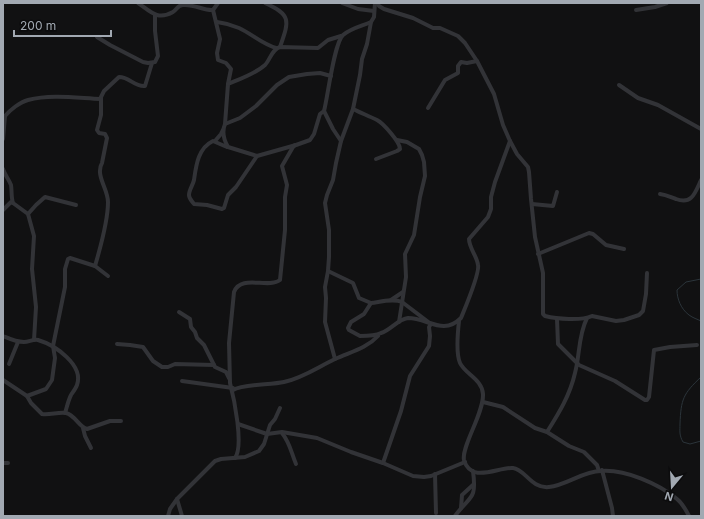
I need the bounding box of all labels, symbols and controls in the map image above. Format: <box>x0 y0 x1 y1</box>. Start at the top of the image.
scale bar <box>14 12 111 38</box>
text: 200 m <box>20 18 56 33</box>
north arrow <box>652 467 692 507</box>
text: N <box>663 489 675 504</box>

